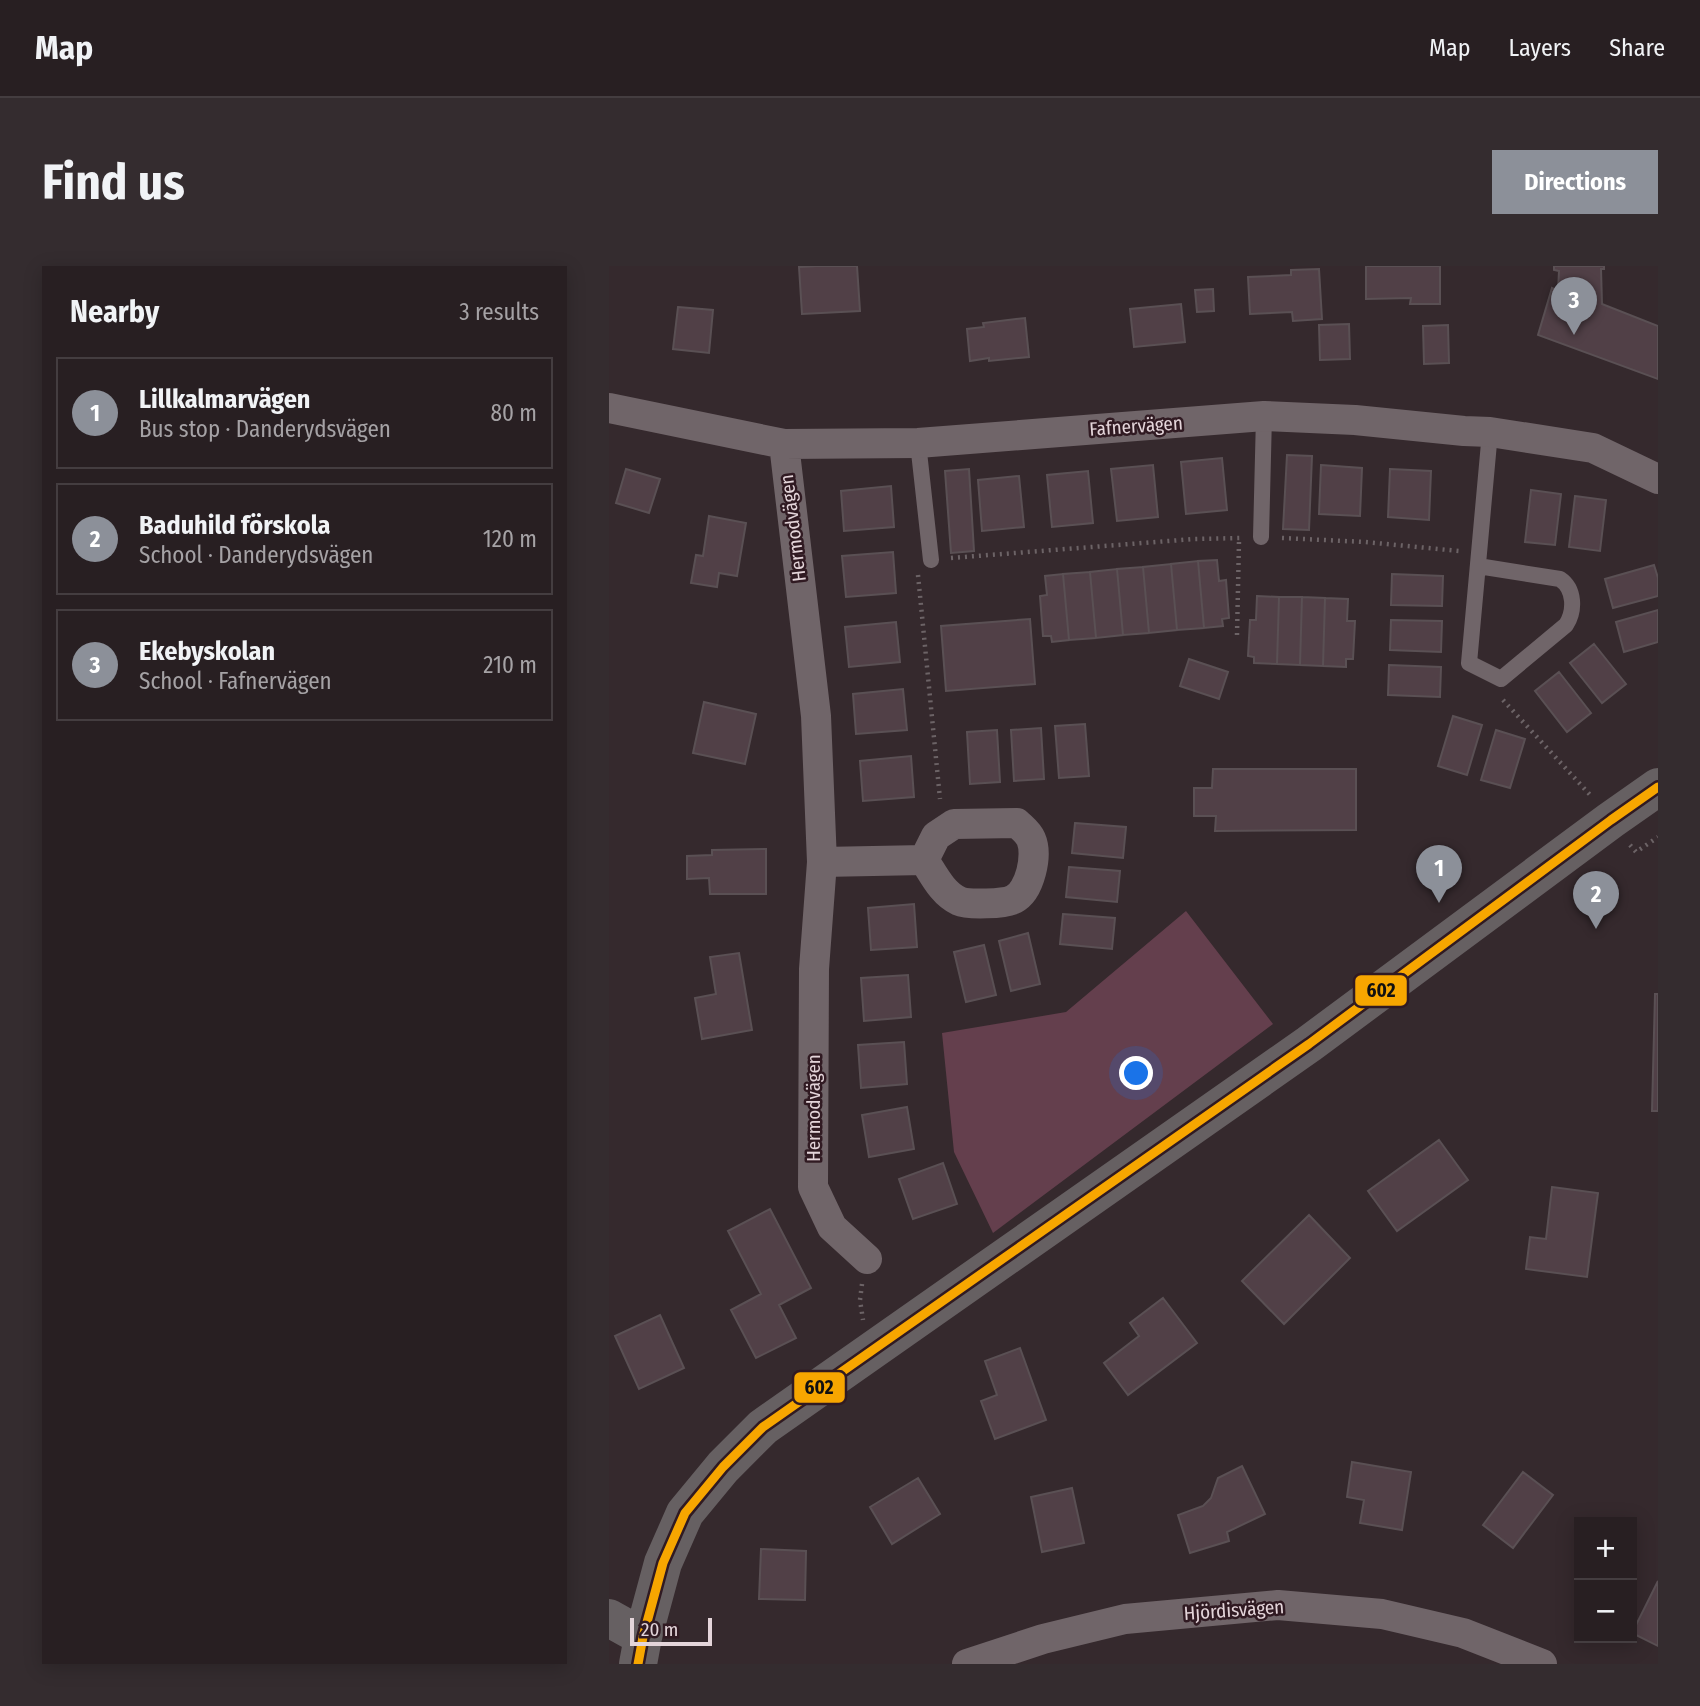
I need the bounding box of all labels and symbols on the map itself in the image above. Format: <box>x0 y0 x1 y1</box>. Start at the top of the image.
pin: 3 <box>1551 277 1597 335</box>
street label: Fafnervägen <box>1088 411 1184 441</box>
street label: Hermodvägen <box>775 473 811 583</box>
pin: 1 <box>1416 845 1462 903</box>
pin: 2 <box>1573 871 1619 929</box>
line badge: 602 <box>1354 974 1408 1007</box>
text: 602 <box>1367 979 1396 1002</box>
street label: Hermodvägen <box>802 1054 825 1162</box>
your location <box>1119 1056 1153 1090</box>
line badge: 602 <box>793 1371 846 1404</box>
text: 602 <box>805 1376 834 1399</box>
street label: Hjördisvägen <box>1183 1595 1285 1625</box>
scale bar <box>630 1615 712 1647</box>

